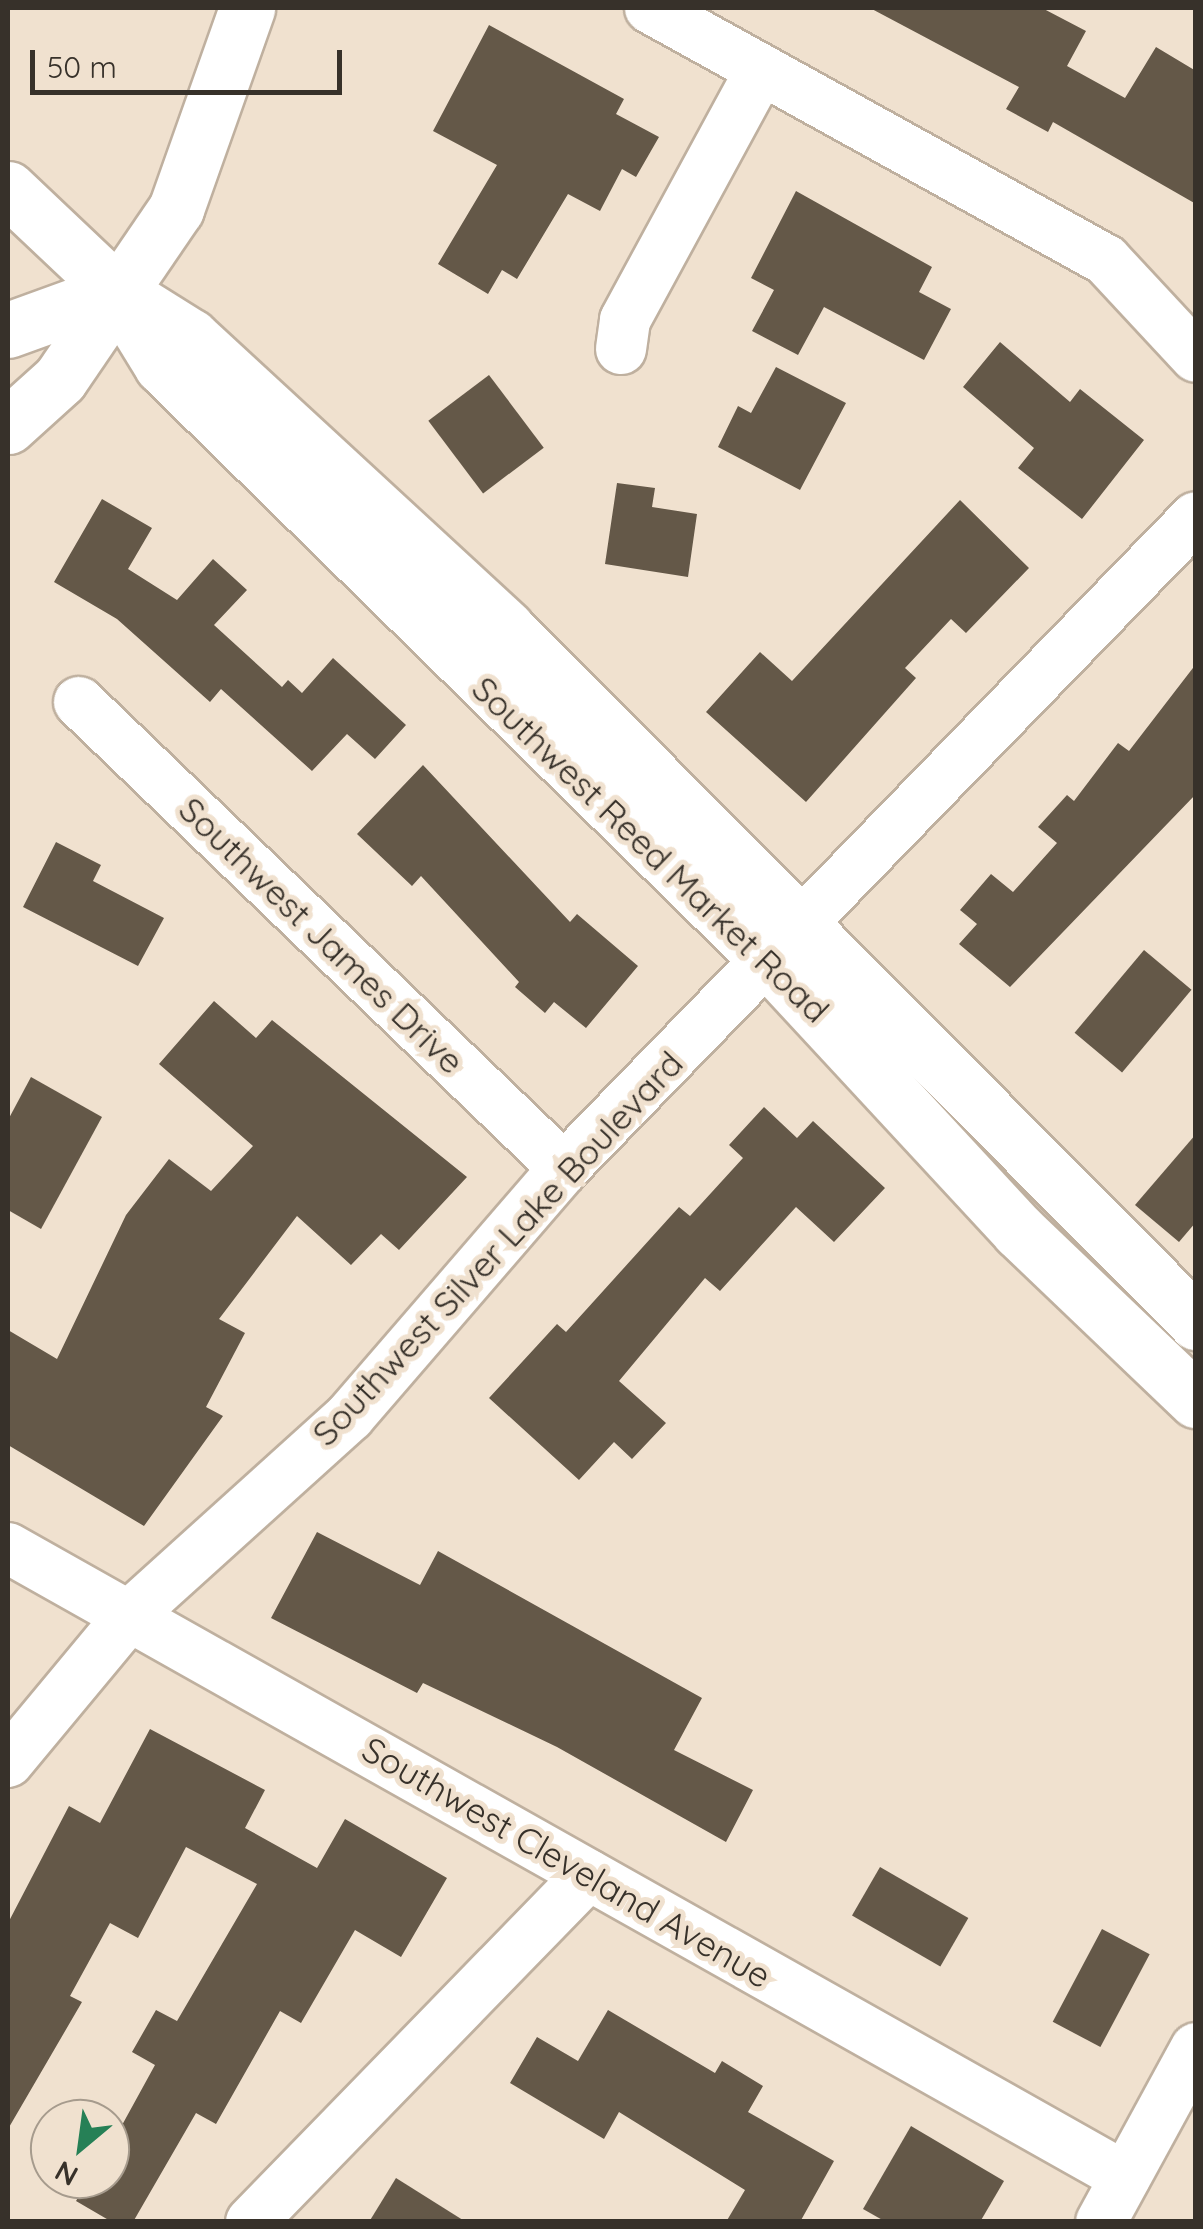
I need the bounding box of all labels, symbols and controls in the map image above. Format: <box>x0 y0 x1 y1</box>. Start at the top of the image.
scale bar <box>35 30 348 92</box>
text: 50 m <box>47 48 117 86</box>
street label: Southwest Reed Market Road <box>464 667 838 1031</box>
street label: Southwest James Drive <box>171 788 473 1082</box>
street label: Southwest Silver Lake Boulevard <box>303 1042 691 1454</box>
street label: Southwest Cleveland Avenue <box>355 1728 779 1996</box>
north arrow <box>30 2099 130 2199</box>
text: N <box>49 2154 84 2194</box>

